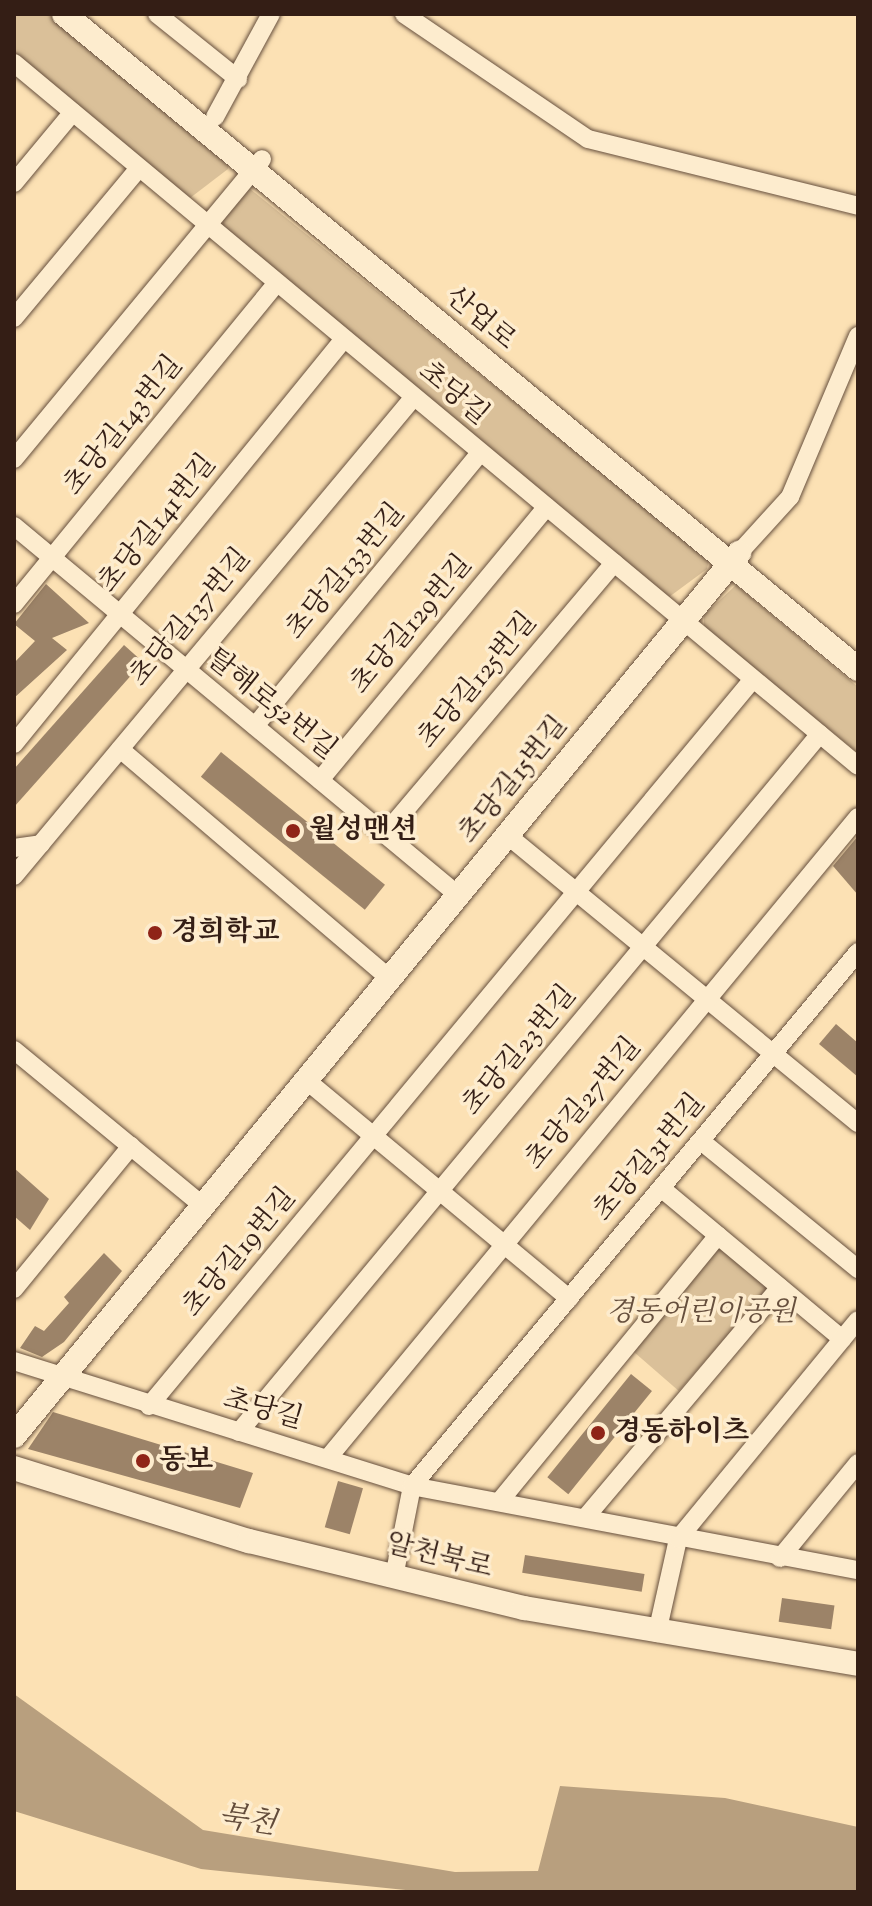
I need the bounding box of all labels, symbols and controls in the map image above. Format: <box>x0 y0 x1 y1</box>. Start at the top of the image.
street label: 산업로 <box>438 280 522 358</box>
street label: 초당길143번길 <box>57 349 191 503</box>
street label: 초당길 <box>411 355 495 433</box>
street label: 초당길141번길 <box>92 448 224 600</box>
street label: 초당길133번길 <box>279 497 413 647</box>
street label: 초당길137번길 <box>123 542 259 694</box>
street label: 초당길129번길 <box>344 549 480 701</box>
street label: 초당길125번길 <box>411 606 545 756</box>
street label: 탈해로52번길 <box>199 642 343 768</box>
street label: 초당길15번길 <box>452 709 576 851</box>
place label: 월성맨션 <box>309 814 417 848</box>
marker: 월성맨션 <box>284 822 302 840</box>
place label: 경희학교 <box>171 916 279 950</box>
marker: 경희학교 <box>146 924 164 942</box>
street label: 초당길23번길 <box>456 979 584 1123</box>
street label: 초당길27번길 <box>519 1031 649 1177</box>
street label: 초당길31번길 <box>587 1087 713 1229</box>
street label: 초당길19번길 <box>176 1182 304 1324</box>
park label: 경동어린이공원 <box>606 1296 796 1330</box>
street label: 초당길 <box>219 1383 307 1437</box>
place label: 경동하이츠 <box>614 1416 749 1450</box>
marker: 경동하이츠 <box>589 1424 607 1442</box>
place label: 동보 <box>159 1444 213 1478</box>
marker: 동보 <box>134 1452 152 1470</box>
street label: 알천북로 <box>382 1528 496 1586</box>
water label: 북천 <box>216 1800 278 1844</box>

